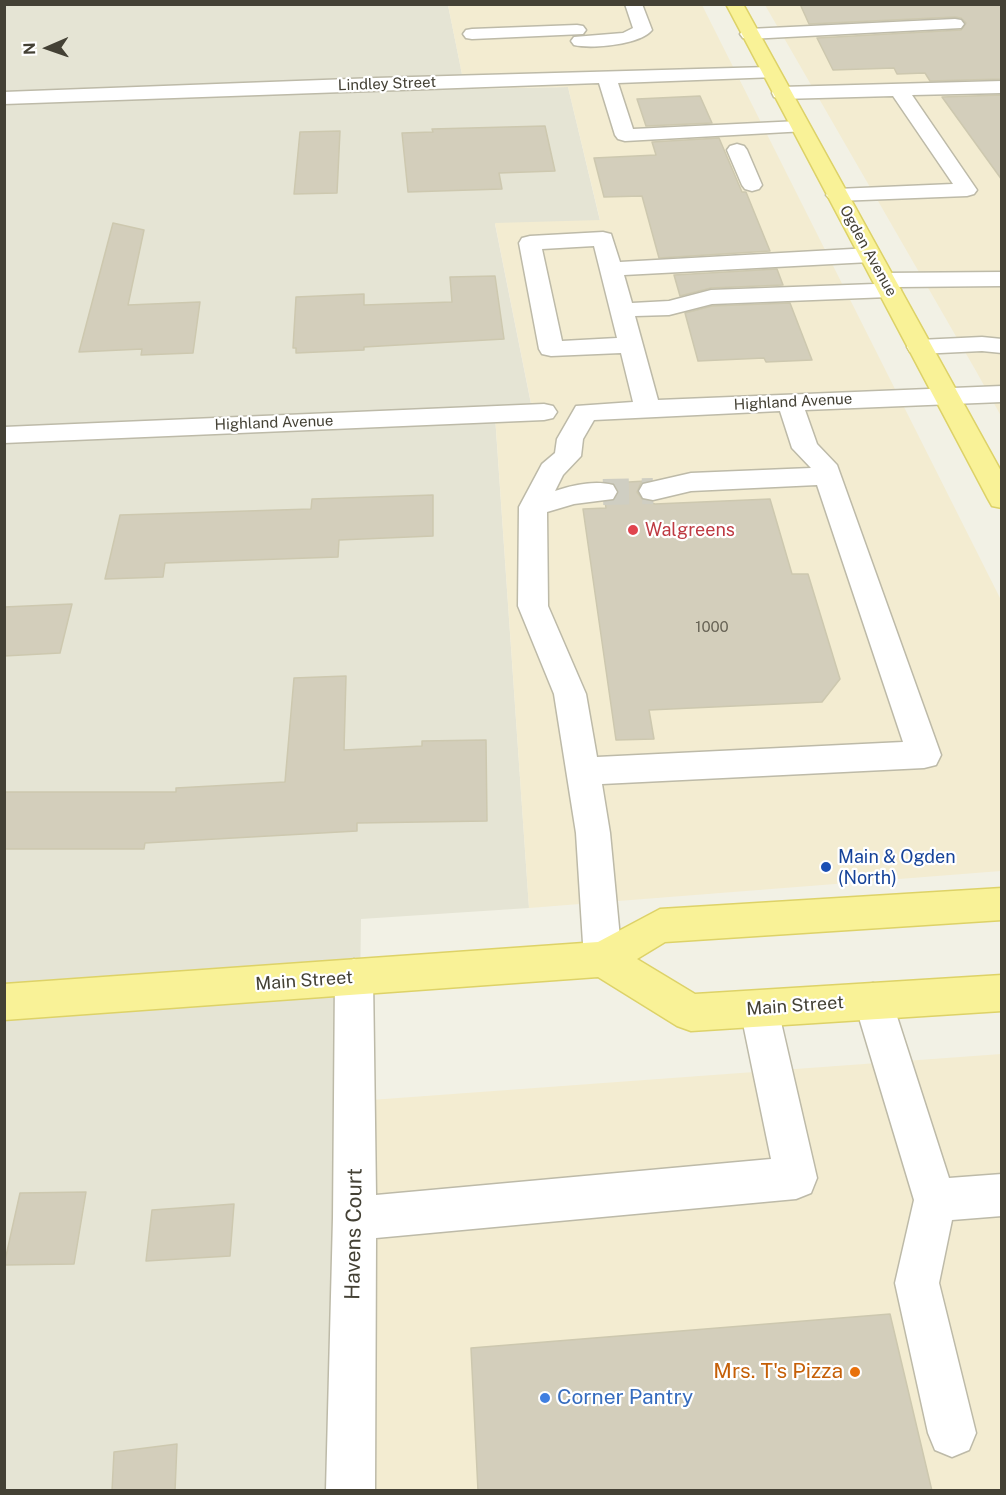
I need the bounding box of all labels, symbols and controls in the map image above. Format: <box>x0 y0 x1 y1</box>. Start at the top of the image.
north arrow <box>18 18 78 78</box>
text: N <box>20 42 39 55</box>
street label: Lindley Street <box>338 73 436 95</box>
street label: Ogden Avenue <box>836 202 900 300</box>
street label: Highland Avenue <box>733 390 853 414</box>
street label: Highland Avenue <box>214 412 334 434</box>
place label: Walgreens <box>645 519 735 541</box>
marker: Walgreens <box>626 523 640 537</box>
house number: 1000 <box>695 618 729 636</box>
place label: Main & Ogden (North) <box>838 846 956 888</box>
marker: Main & Ogden (North) <box>819 860 833 874</box>
street label: Main Street <box>254 967 354 995</box>
street label: Main Street <box>745 992 845 1020</box>
street label: Havens Court <box>340 1168 368 1300</box>
place label: Mrs. T's Pizza <box>713 1359 843 1385</box>
marker: Mrs. T's Pizza <box>848 1365 862 1379</box>
place label: Corner Pantry <box>557 1385 693 1411</box>
marker: Corner Pantry <box>538 1391 552 1405</box>

